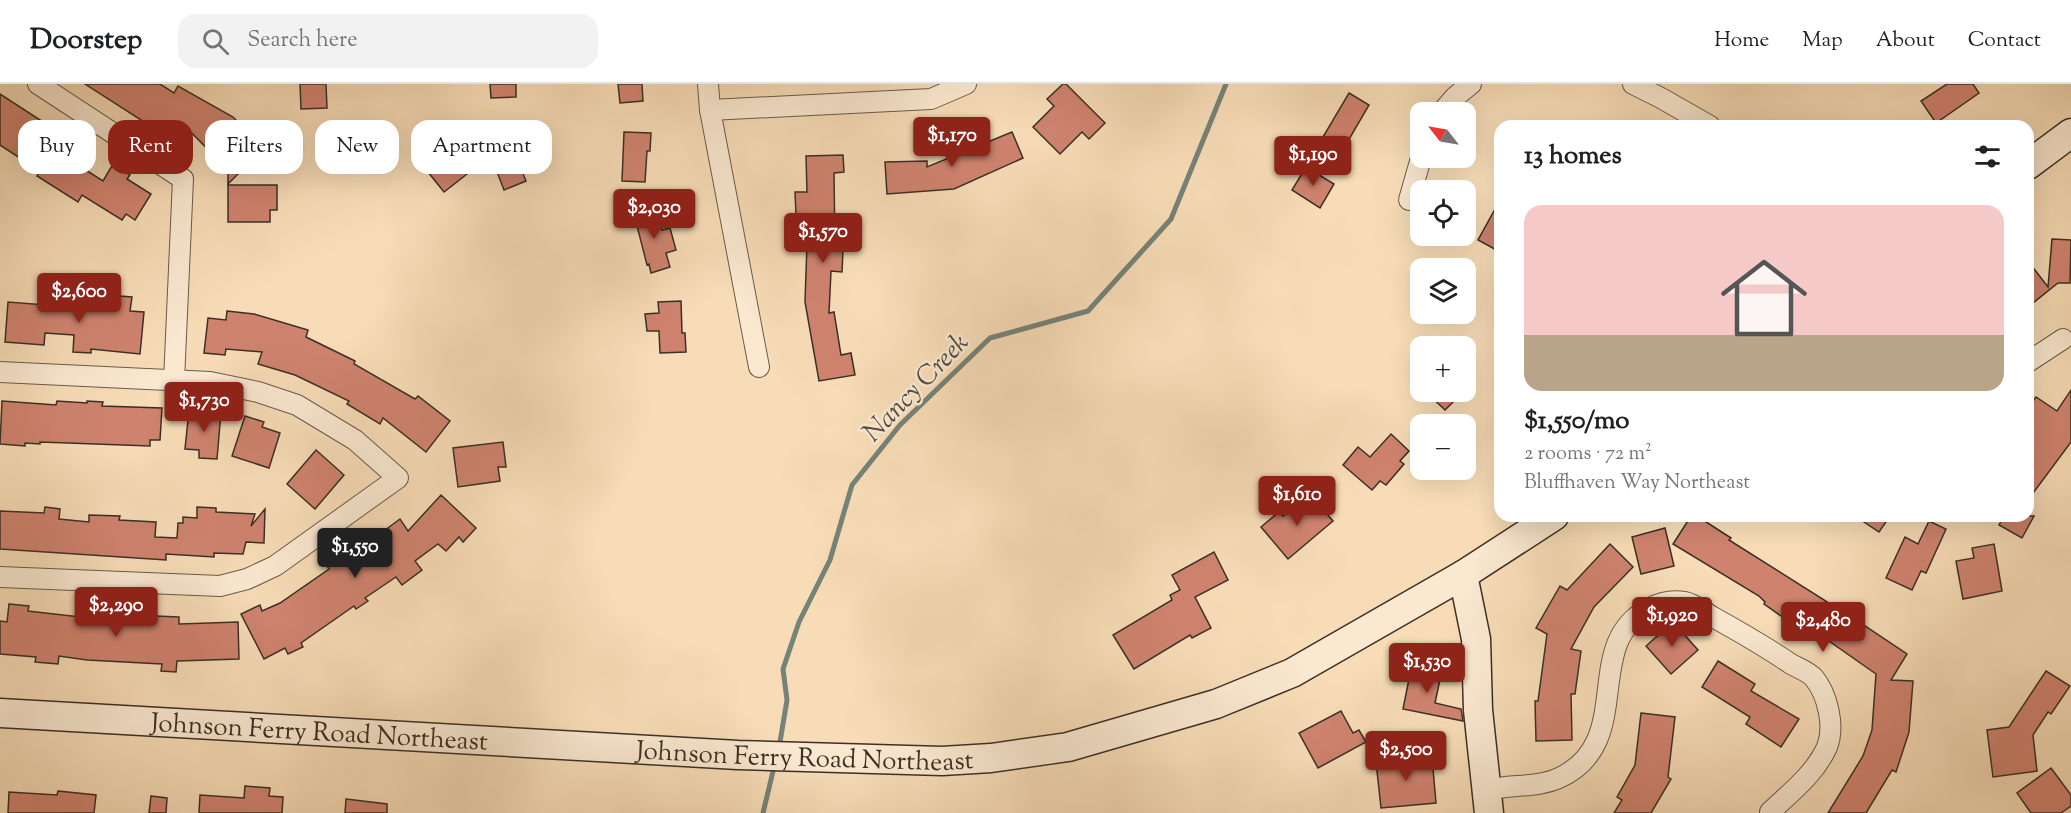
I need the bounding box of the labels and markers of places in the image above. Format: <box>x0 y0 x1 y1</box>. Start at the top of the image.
pin: $1,170 <box>903 117 1001 168</box>
pin: $1,190 <box>1264 136 1362 187</box>
pin: $2,030 <box>605 189 703 240</box>
pin: $1,570 <box>774 213 872 264</box>
pin: $2,600 <box>30 273 128 324</box>
pin: $1,730 <box>155 382 253 433</box>
pin: $1,610 <box>1248 476 1346 527</box>
pin: $1,550 <box>306 528 404 579</box>
pin: $2,290 <box>67 587 165 638</box>
pin: $1,920 <box>1623 597 1721 648</box>
pin: $2,480 <box>1774 602 1872 653</box>
pin: $1,530 <box>1378 643 1476 694</box>
pin: $2,500 <box>1357 731 1455 782</box>

